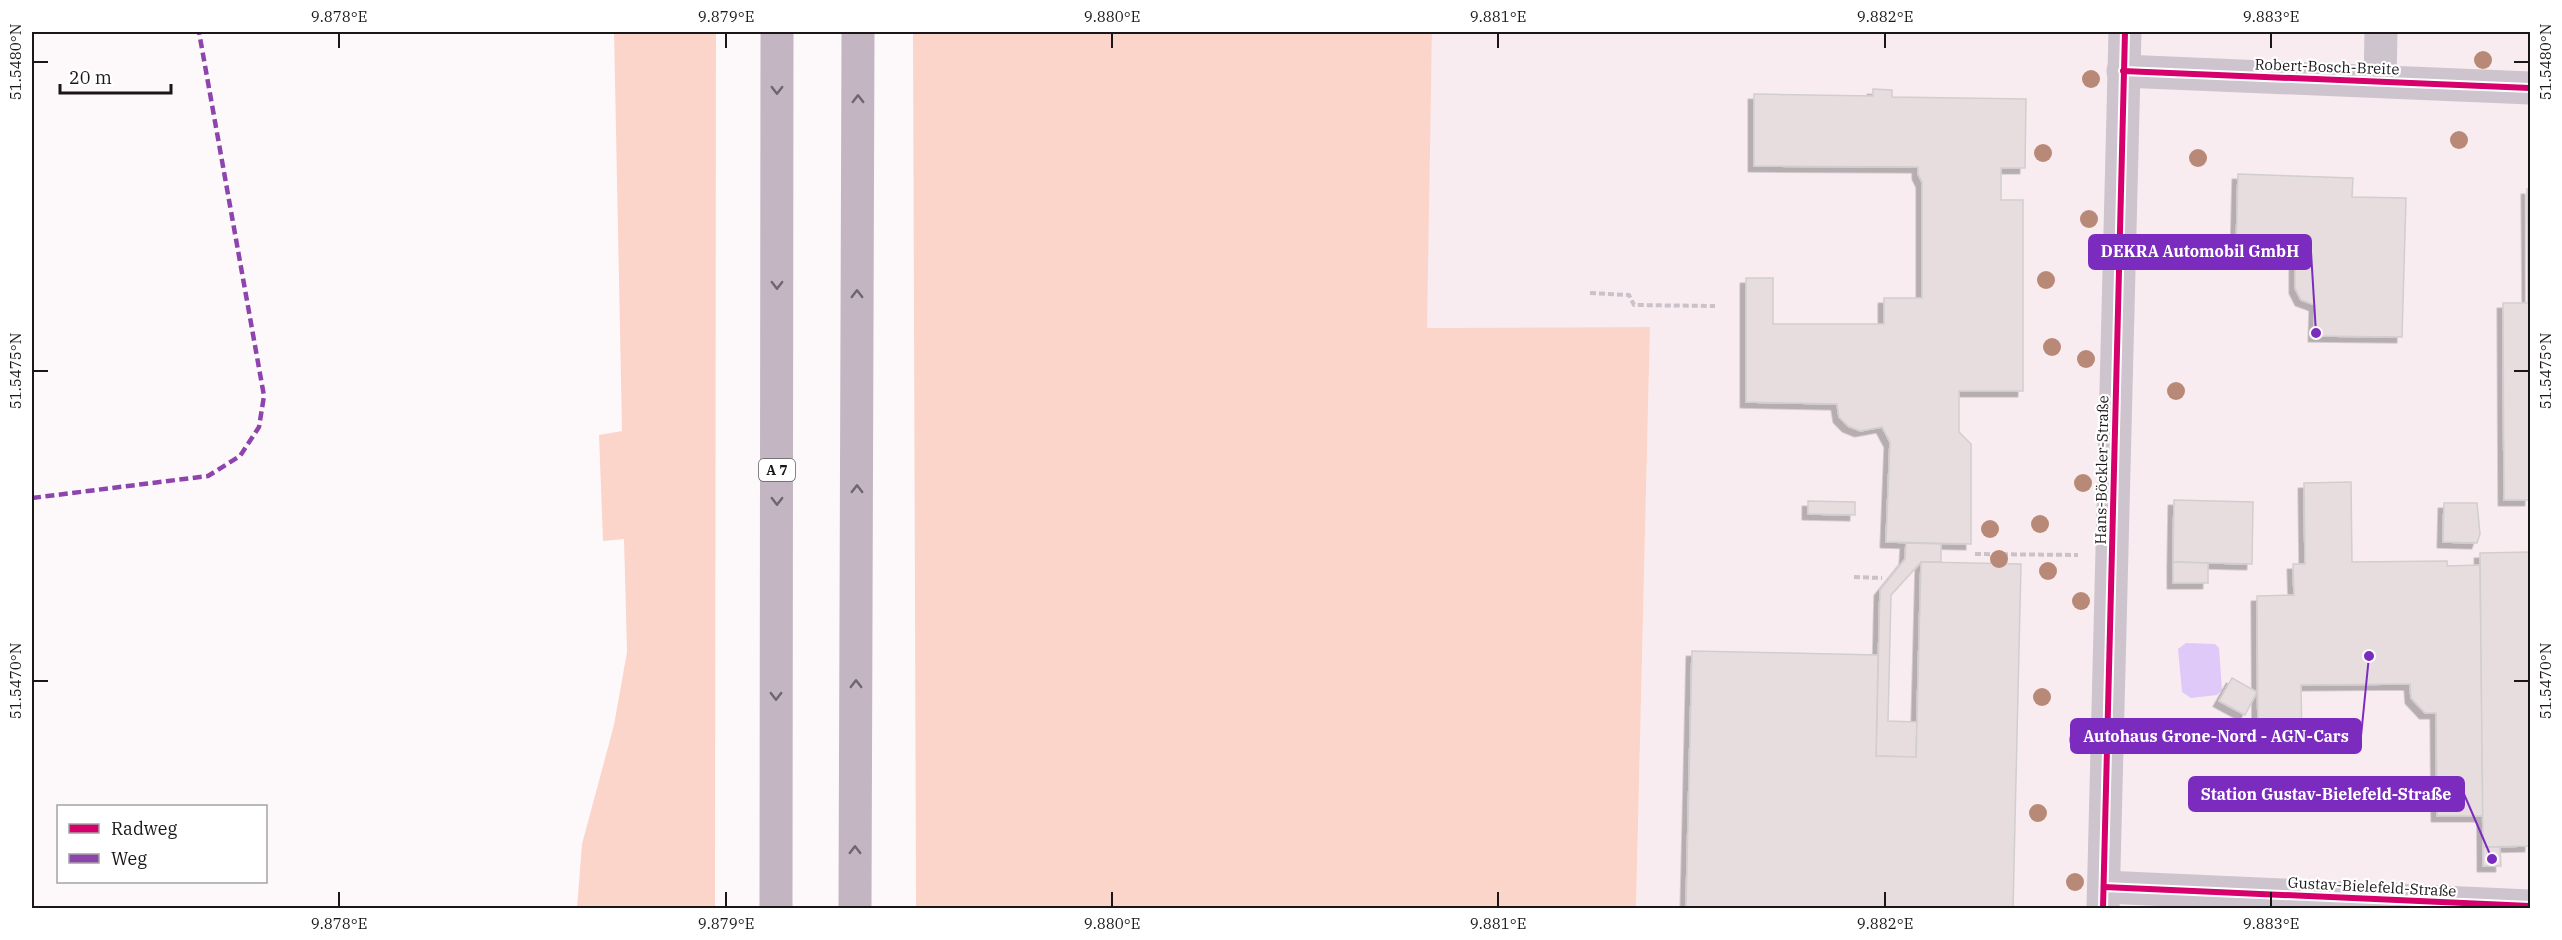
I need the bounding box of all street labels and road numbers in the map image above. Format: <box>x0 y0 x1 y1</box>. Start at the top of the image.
street label: Robert-Bosch-Breite <box>2254 54 2400 79</box>
street label: Hans-Böckler-Straße <box>2091 395 2112 545</box>
road number: A 7 <box>759 459 795 481</box>
street label: Gustav-Bielefeld-Straße <box>2287 873 2457 900</box>

